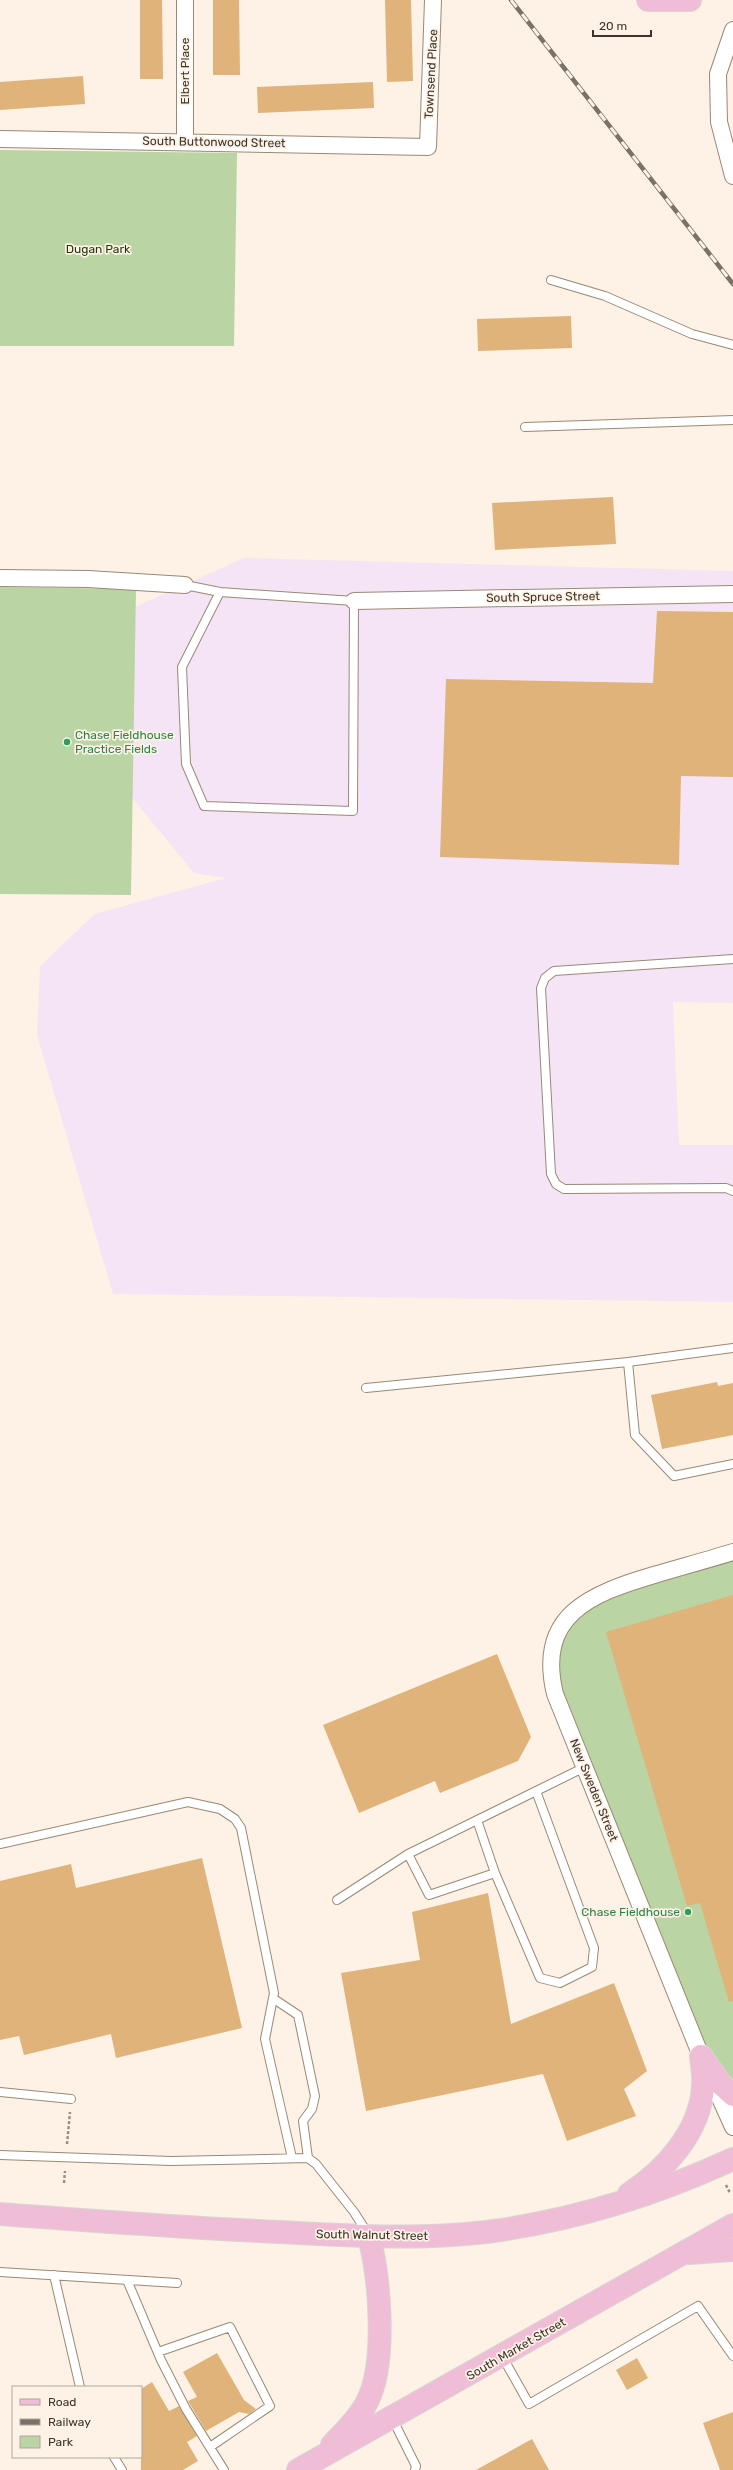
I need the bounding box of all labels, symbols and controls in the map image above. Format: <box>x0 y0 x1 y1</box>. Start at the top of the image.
scale bar <box>593 12 651 38</box>
text: 20 m <box>599 19 627 33</box>
street label: Townsend Place <box>422 28 440 119</box>
street label: Elbert Place <box>178 37 192 104</box>
street label: South Buttonwood Street <box>142 134 286 150</box>
park label: Dugan Park <box>66 242 131 256</box>
street label: South Spruce Street <box>486 589 600 605</box>
place label: Chase Fieldhouse Practice Fields <box>75 728 174 756</box>
marker: Chase Fieldhouse Practice Fields <box>62 737 72 747</box>
street label: New Sweden Street <box>567 1737 621 1844</box>
place label: Chase Fieldhouse <box>581 1905 680 1919</box>
marker: Chase Fieldhouse <box>683 1907 693 1917</box>
street label: South Walnut Street <box>316 2227 428 2243</box>
street label: South Market Street <box>464 2315 568 2383</box>
legend <box>12 2386 142 2458</box>
text: Road <box>48 2395 76 2409</box>
text: Railway <box>48 2415 91 2429</box>
text: Park <box>48 2435 74 2449</box>

